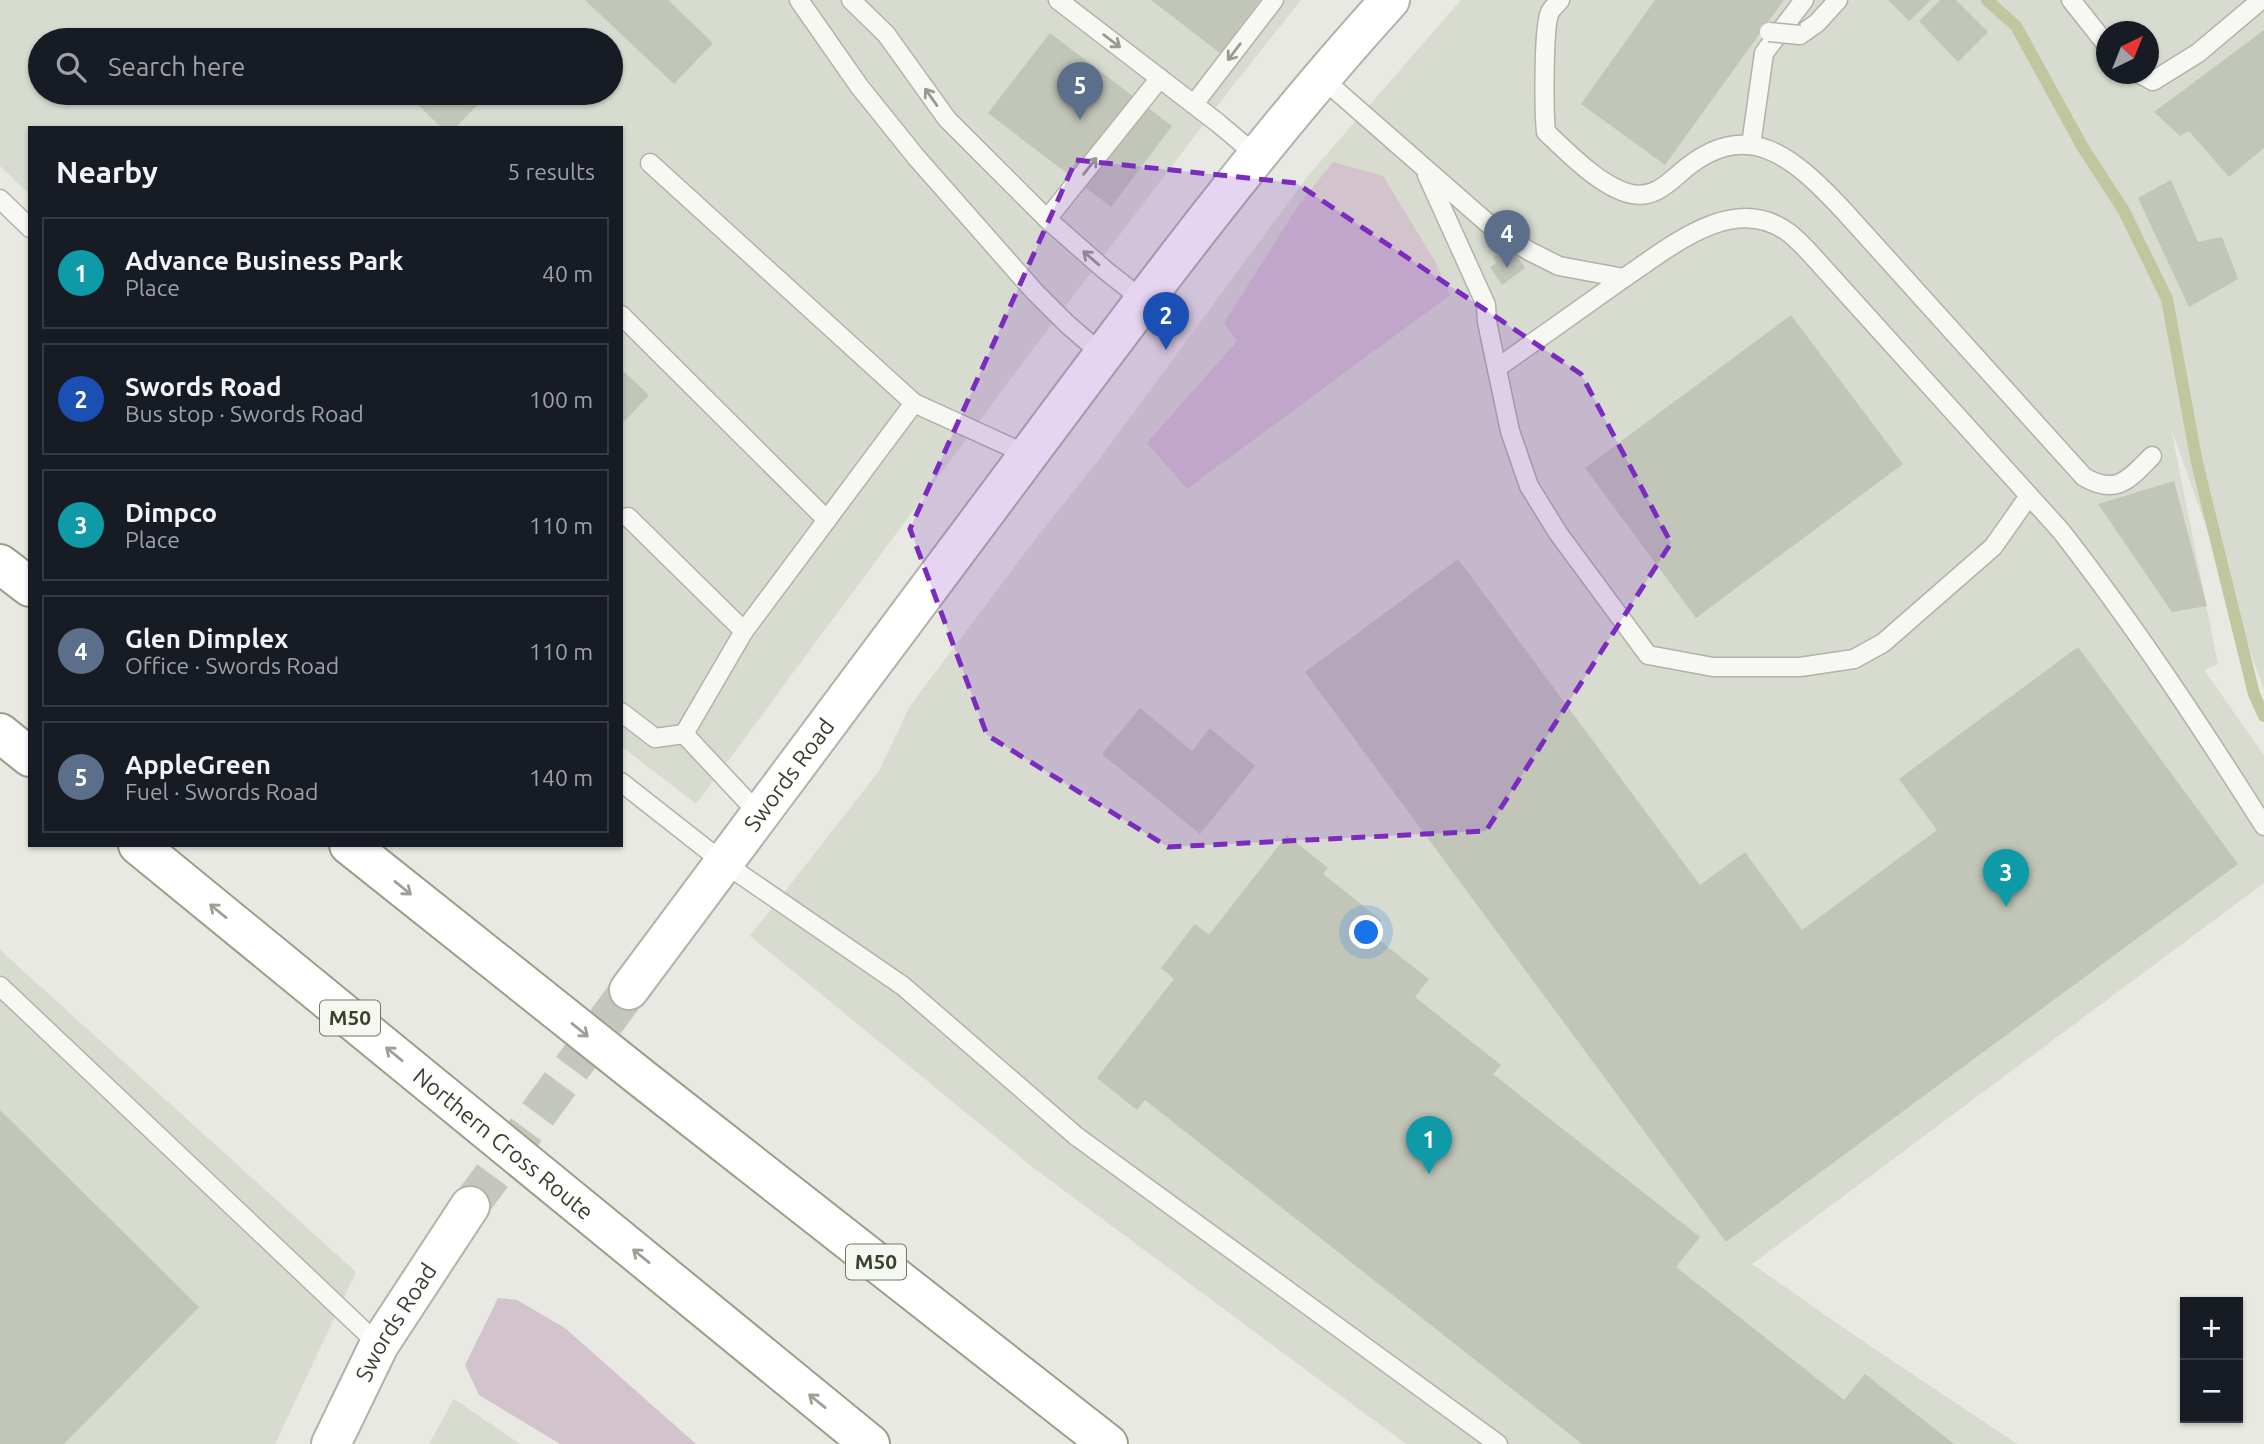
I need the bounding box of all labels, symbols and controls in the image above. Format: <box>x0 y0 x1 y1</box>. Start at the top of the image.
north arrow <box>2096 21 2159 84</box>
search box <box>28 28 623 105</box>
one-way arrow <box>1102 34 1121 49</box>
one-way arrow <box>1227 42 1242 61</box>
icon: search <box>52 48 90 86</box>
text: Search here <box>108 52 245 81</box>
pin: 5 <box>1057 62 1103 120</box>
one-way arrow <box>924 88 938 107</box>
text: Nearby <box>56 155 158 189</box>
one-way arrow <box>1082 157 1097 175</box>
text: 5 results <box>507 159 595 184</box>
pin: 4 <box>1484 210 1530 268</box>
text: Advance Business Park <box>125 246 403 275</box>
one-way arrow <box>1083 250 1101 266</box>
text: 1 <box>75 261 87 286</box>
text: 40 m <box>542 261 593 286</box>
text: Place <box>125 275 180 300</box>
pin: 2 <box>1143 292 1189 350</box>
text: Swords Road <box>125 372 282 401</box>
text: 2 <box>75 387 87 412</box>
text: 100 m <box>529 387 593 412</box>
text: Bus stop · Swords Road <box>125 401 364 426</box>
text: Dimpco <box>125 498 217 527</box>
text: 3 <box>75 513 87 538</box>
text: 110 m <box>529 513 593 538</box>
text: Place <box>125 527 180 552</box>
text: Glen Dimplex <box>125 624 288 653</box>
text: 4 <box>75 639 87 664</box>
text: 110 m <box>529 639 593 664</box>
text: Office · Swords Road <box>125 653 339 678</box>
street label: Swords Road <box>739 714 839 836</box>
text: AppleGreen <box>125 750 271 779</box>
text: 5 <box>75 765 87 790</box>
text: 140 m <box>529 765 593 790</box>
text: Fuel · Swords Road <box>125 779 319 804</box>
pin: 3 <box>1983 849 2029 907</box>
one-way arrow <box>393 880 411 896</box>
one-way arrow <box>210 903 228 918</box>
your location <box>1349 915 1383 949</box>
road number: M50 <box>320 1000 380 1036</box>
one-way arrow <box>571 1022 589 1037</box>
one-way arrow <box>386 1047 404 1062</box>
street label: Northern Cross Route <box>409 1063 599 1224</box>
pin: 1 <box>1406 1116 1452 1174</box>
road number: M50 <box>846 1244 906 1280</box>
one-way arrow <box>633 1248 651 1264</box>
street label: Swords Road <box>350 1258 441 1385</box>
map controls <box>2180 1297 2243 1423</box>
button: + <box>2180 1297 2243 1360</box>
button: − <box>2180 1360 2243 1423</box>
one-way arrow <box>809 1393 827 1408</box>

